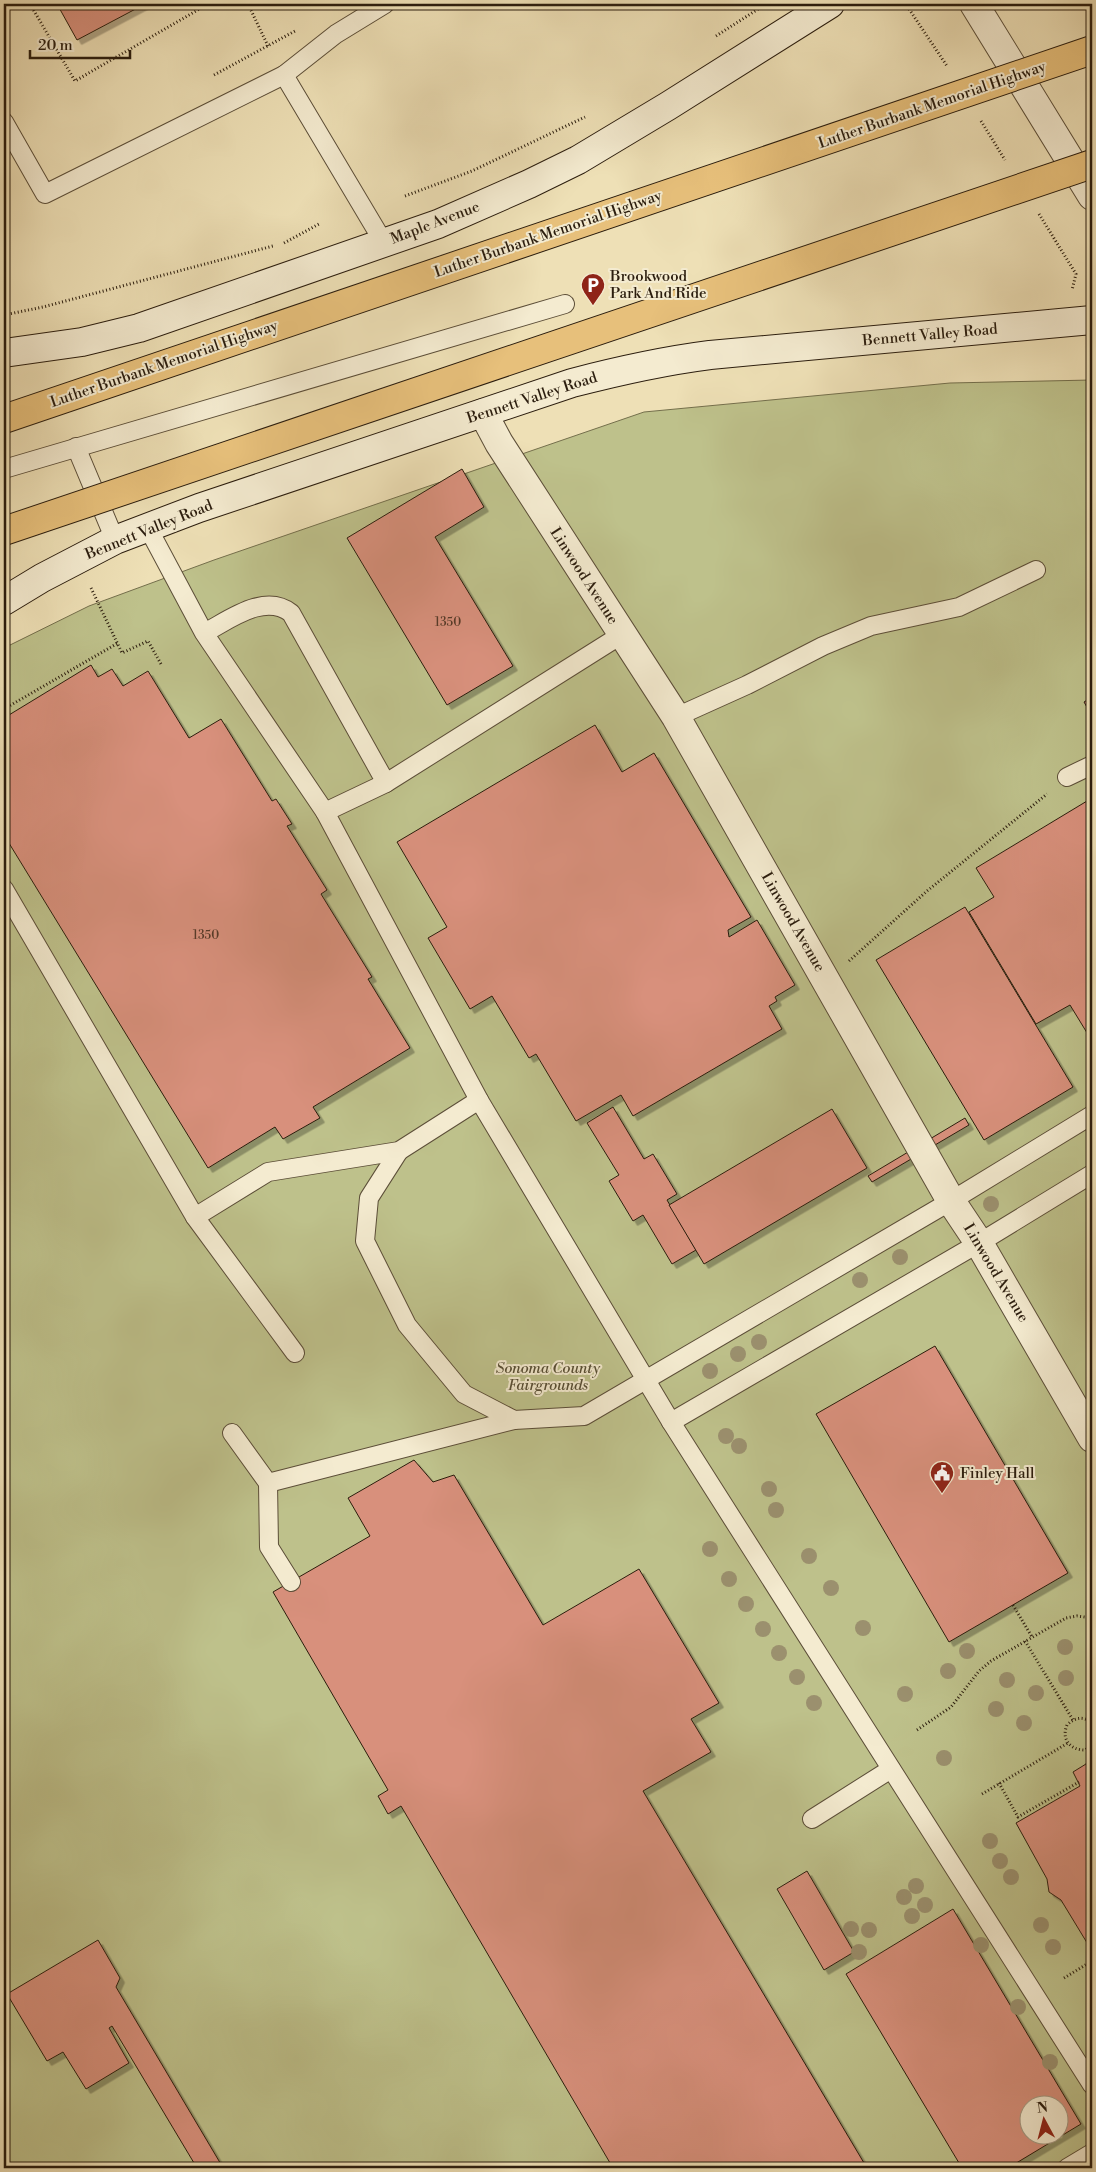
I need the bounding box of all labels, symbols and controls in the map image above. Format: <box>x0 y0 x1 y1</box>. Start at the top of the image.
scale bar <box>30 28 130 60</box>
text: 20 m <box>38 36 73 55</box>
street label: Luther Burbank Memorial Highway <box>816 57 1049 153</box>
street label: Luther Burbank Memorial Highway <box>432 186 665 282</box>
street label: Maple Avenue <box>388 197 482 249</box>
place label: Brookwood Park And Ride <box>609 267 707 303</box>
parking icon: Brookwood Park And Ride <box>580 272 606 306</box>
street label: Luther Burbank Memorial Highway <box>48 316 281 412</box>
street label: Bennett Valley Road <box>860 320 999 350</box>
street label: Bennett Valley Road <box>463 368 600 428</box>
street label: Bennett Valley Road <box>82 496 216 565</box>
street label: Linwood Avenue <box>546 524 622 628</box>
house number: 1350 <box>435 615 461 630</box>
street label: Linwood Avenue <box>757 869 829 975</box>
house number: 1350 <box>193 928 219 943</box>
street label: Linwood Avenue <box>959 1220 1033 1326</box>
park label: Sonoma County Fairgrounds <box>496 1359 601 1395</box>
public building icon: Finley Hall <box>929 1460 955 1494</box>
place label: Finley Hall <box>960 1464 1035 1483</box>
north arrow <box>1018 2094 1068 2144</box>
text: N <box>1036 2098 1049 2118</box>

